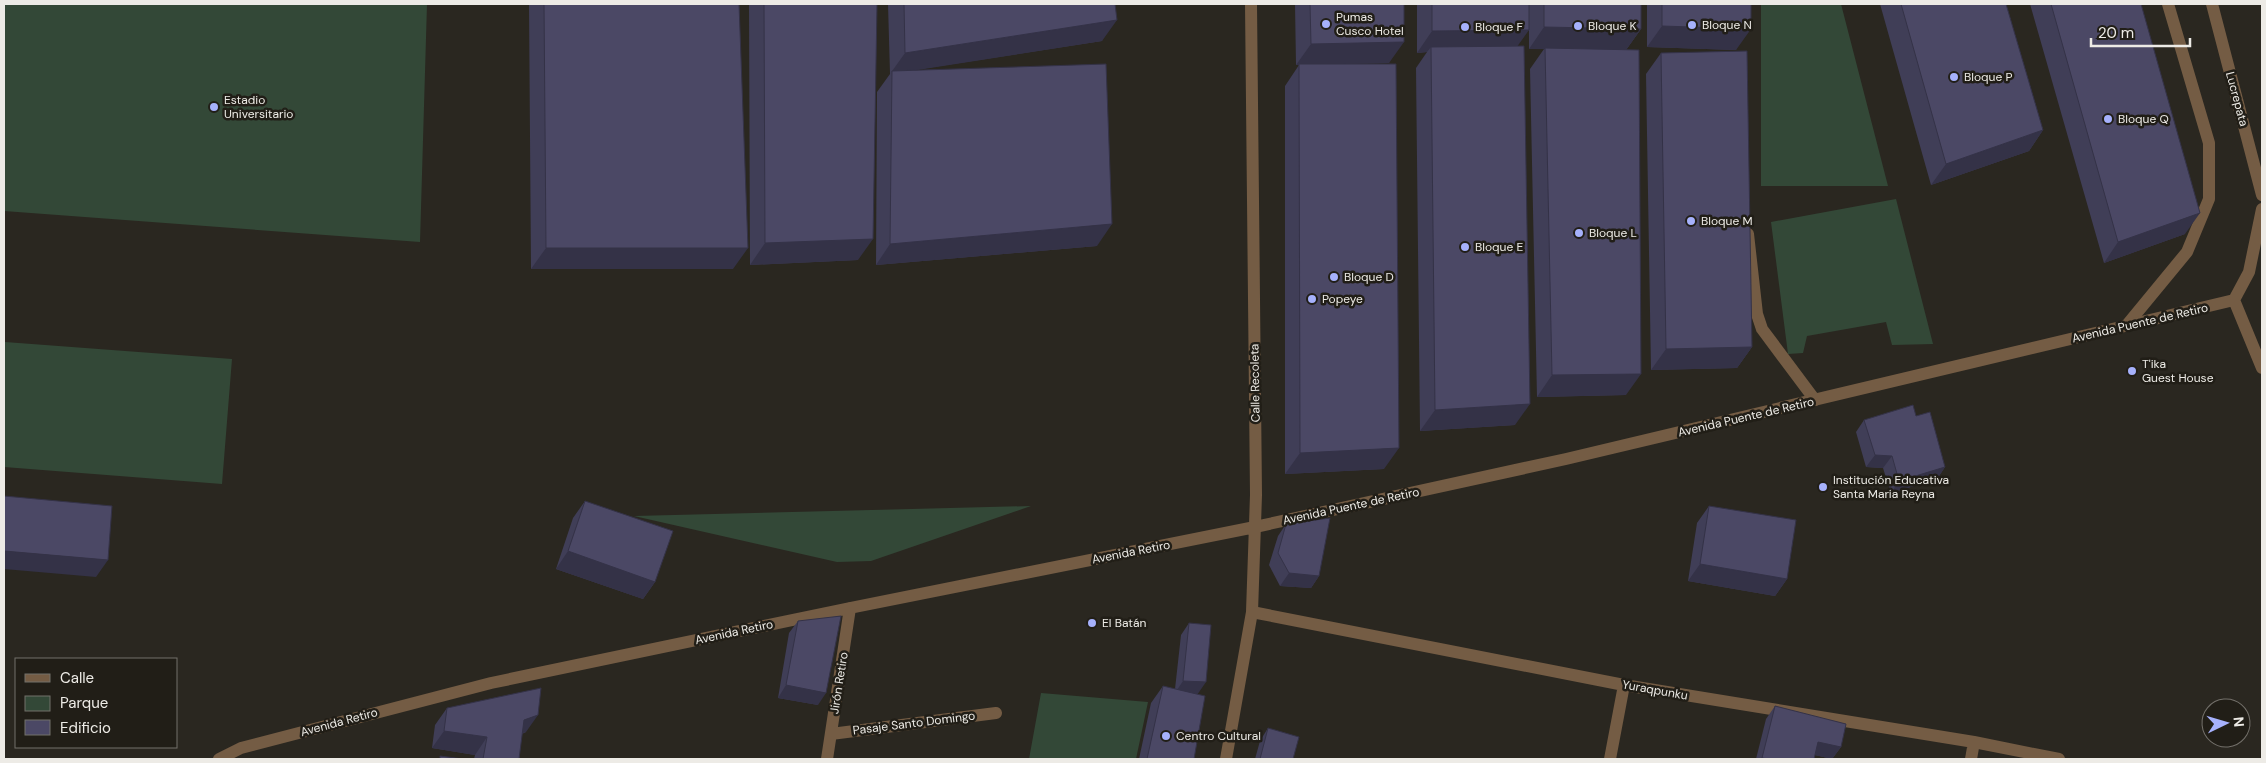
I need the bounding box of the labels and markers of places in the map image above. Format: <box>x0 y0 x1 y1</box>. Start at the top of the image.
place label: Pumas Cusco Hotel <box>1336 9 1404 39</box>
place label: Bloque N <box>1702 17 1752 33</box>
marker: Pumas Cusco Hotel <box>1320 18 1332 30</box>
place label: Bloque K <box>1588 18 1636 34</box>
place label: Bloque F <box>1475 19 1523 35</box>
marker: Bloque N <box>1686 19 1698 31</box>
marker: Bloque K <box>1572 20 1584 32</box>
marker: Bloque F <box>1459 21 1471 33</box>
place label: Bloque P <box>1964 69 2012 85</box>
marker: Bloque P <box>1948 71 1960 83</box>
place label: Estadio Universitario <box>224 92 293 122</box>
marker: Estadio Universitario <box>208 101 220 113</box>
place label: Bloque Q <box>2118 111 2169 127</box>
marker: Bloque Q <box>2102 113 2114 125</box>
place label: Bloque M <box>1701 213 1753 229</box>
marker: Bloque M <box>1685 215 1697 227</box>
place label: Bloque L <box>1589 225 1637 241</box>
marker: Bloque L <box>1573 227 1585 239</box>
place label: Bloque E <box>1475 239 1523 255</box>
marker: Bloque E <box>1459 241 1471 253</box>
place label: Bloque D <box>1344 269 1394 285</box>
marker: Bloque D <box>1328 271 1340 283</box>
place label: Popeye <box>1322 291 1363 307</box>
marker: Popeye <box>1306 293 1318 305</box>
place label: T'ika Guest House <box>2142 356 2214 386</box>
marker: T'ika Guest House <box>2126 365 2138 377</box>
place label: Institución Educativa Santa Maria Reyna <box>1833 472 1949 502</box>
marker: Institución Educativa Santa Maria Reyna <box>1817 481 1829 493</box>
place label: El Batán <box>1102 615 1146 631</box>
marker: El Batán <box>1086 617 1098 629</box>
place label: Centro Cultural <box>1176 728 1261 744</box>
marker: Centro Cultural <box>1160 730 1172 742</box>

